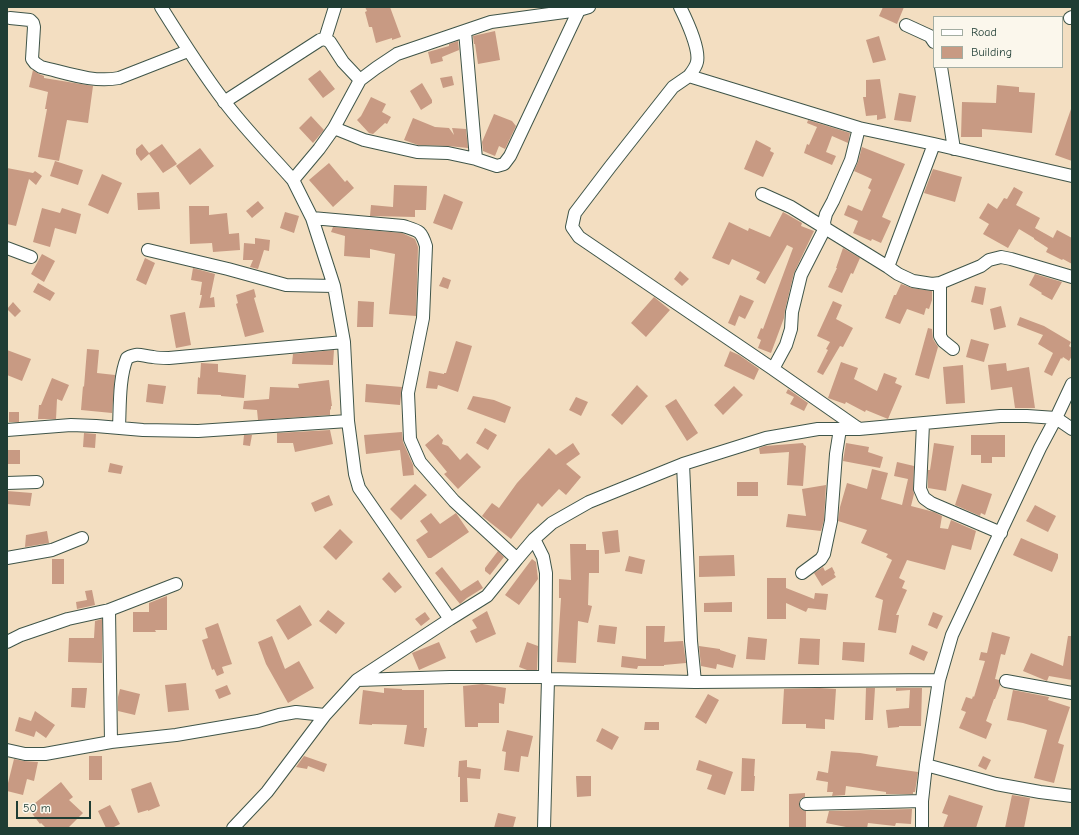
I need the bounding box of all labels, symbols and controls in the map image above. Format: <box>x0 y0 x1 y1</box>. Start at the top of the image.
legend <box>933 16 1063 68</box>
text: Road <box>971 25 997 39</box>
text: Building <box>971 45 1012 59</box>
scale bar <box>18 793 93 819</box>
text: 50 m <box>23 801 51 815</box>

